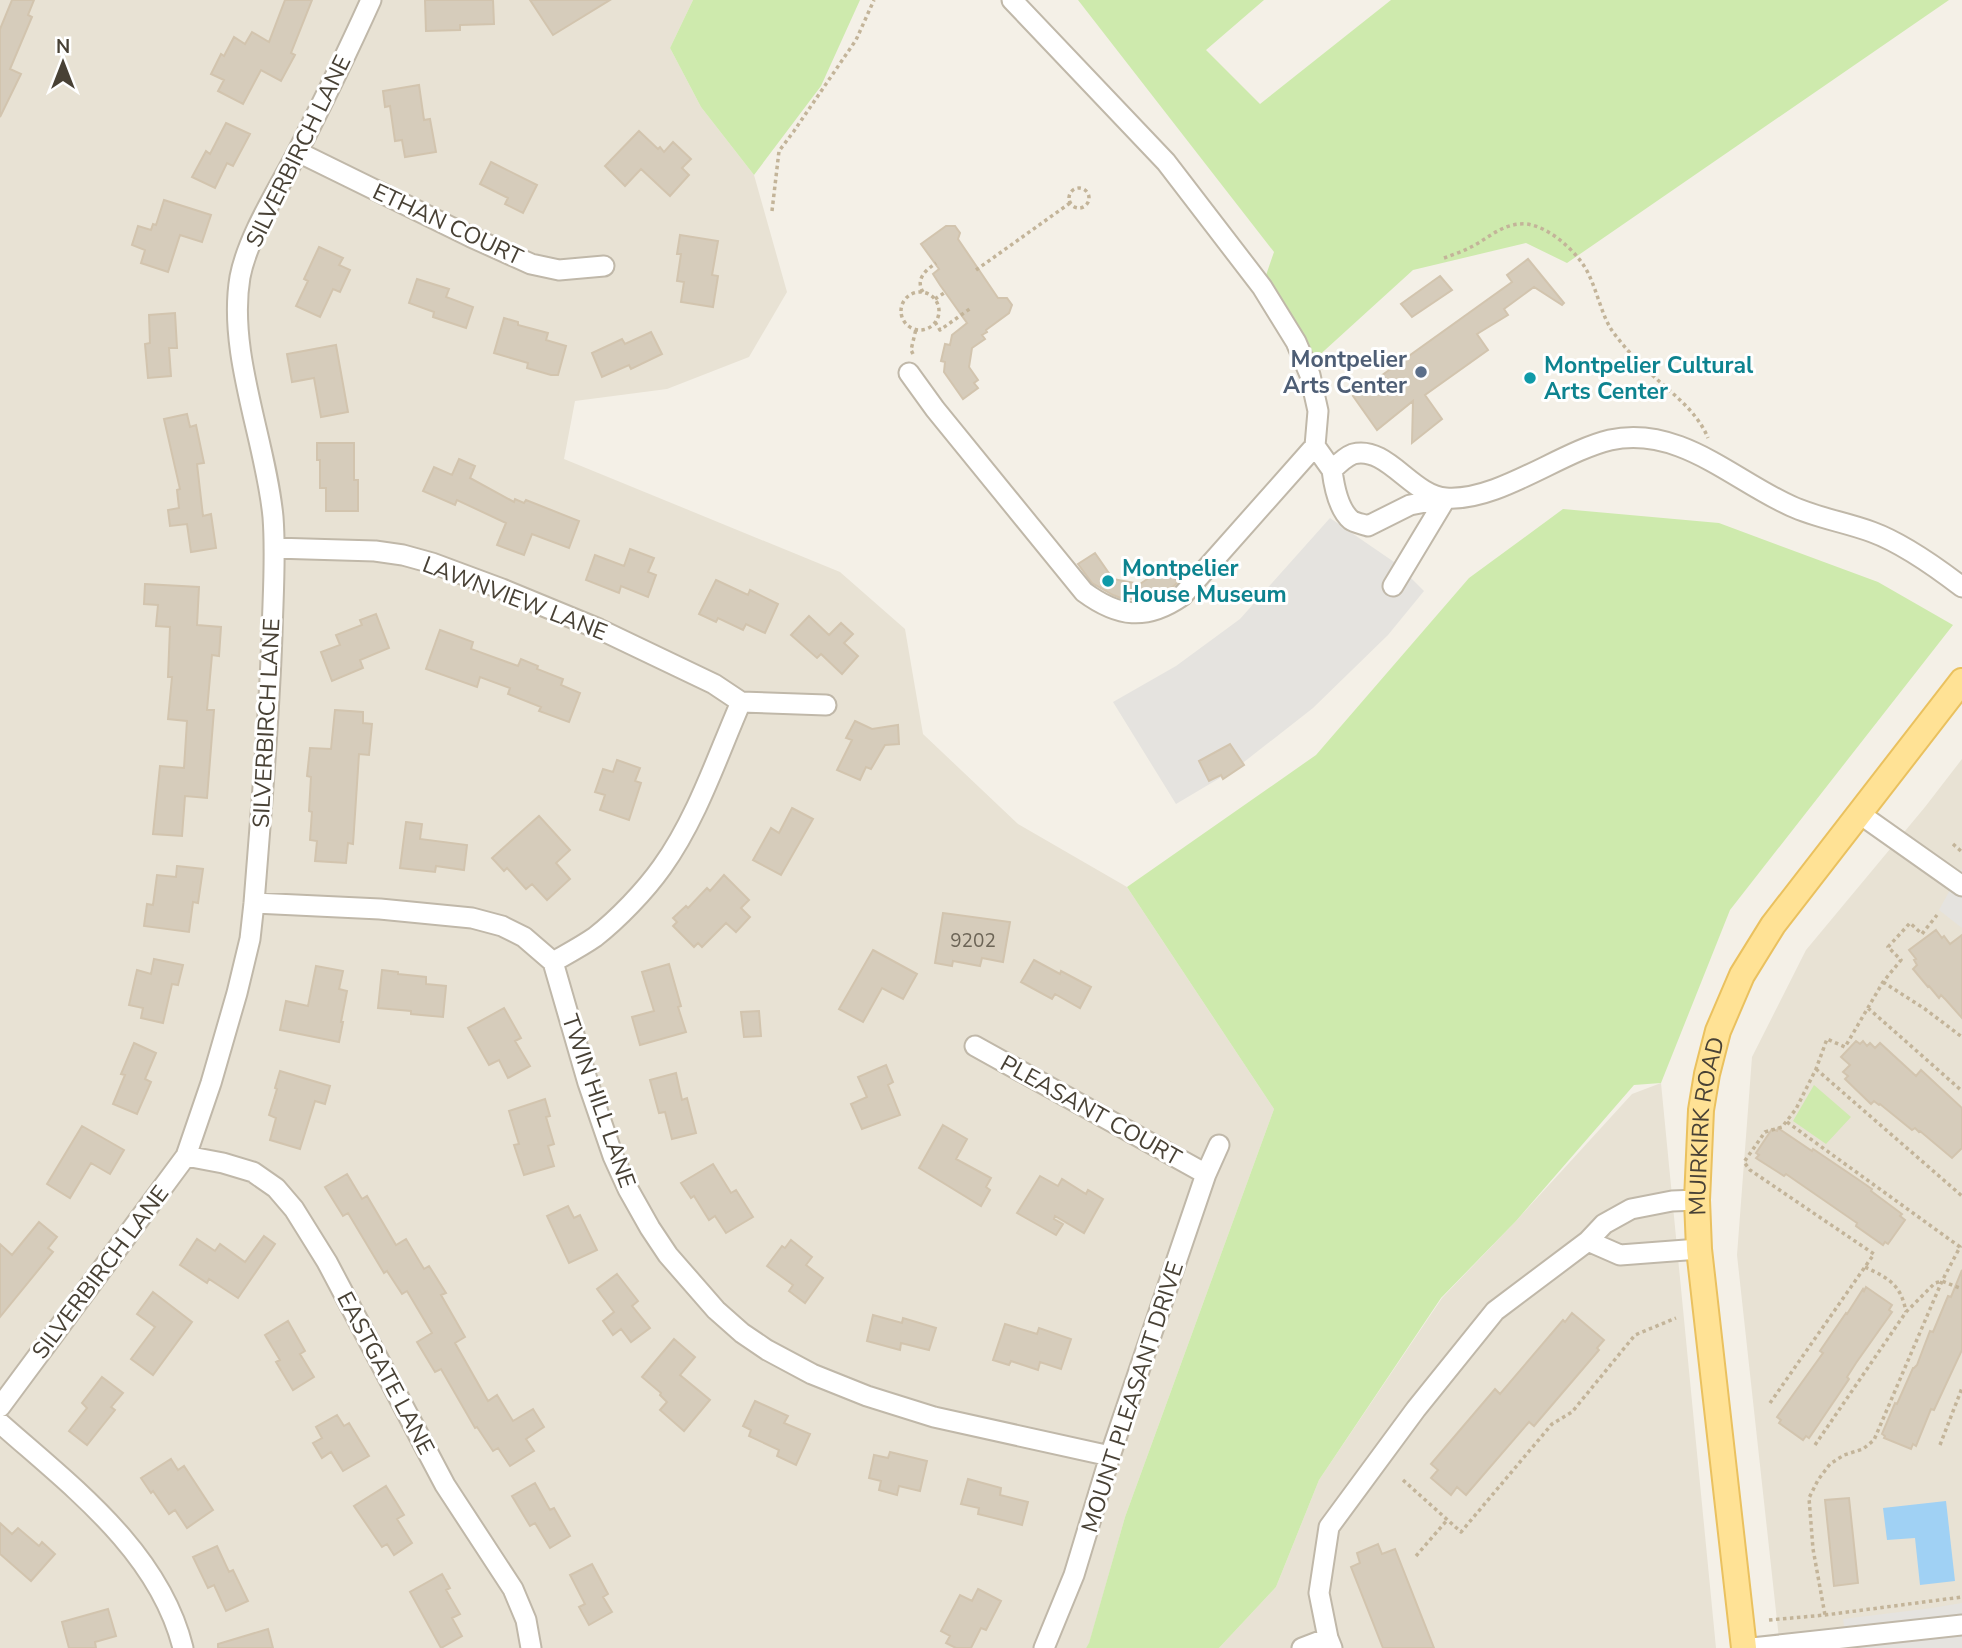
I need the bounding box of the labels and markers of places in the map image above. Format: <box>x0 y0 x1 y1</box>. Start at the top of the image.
place label: Montpelier Arts Center <box>1283 344 1407 401</box>
place label: Montpelier Cultural Arts Center <box>1544 350 1754 407</box>
marker: Montpelier Arts Center <box>1413 364 1429 380</box>
marker: Montpelier Cultural Arts Center <box>1522 370 1538 386</box>
place label: Montpelier House Museum <box>1122 553 1287 610</box>
marker: Montpelier House Museum <box>1100 573 1116 589</box>

